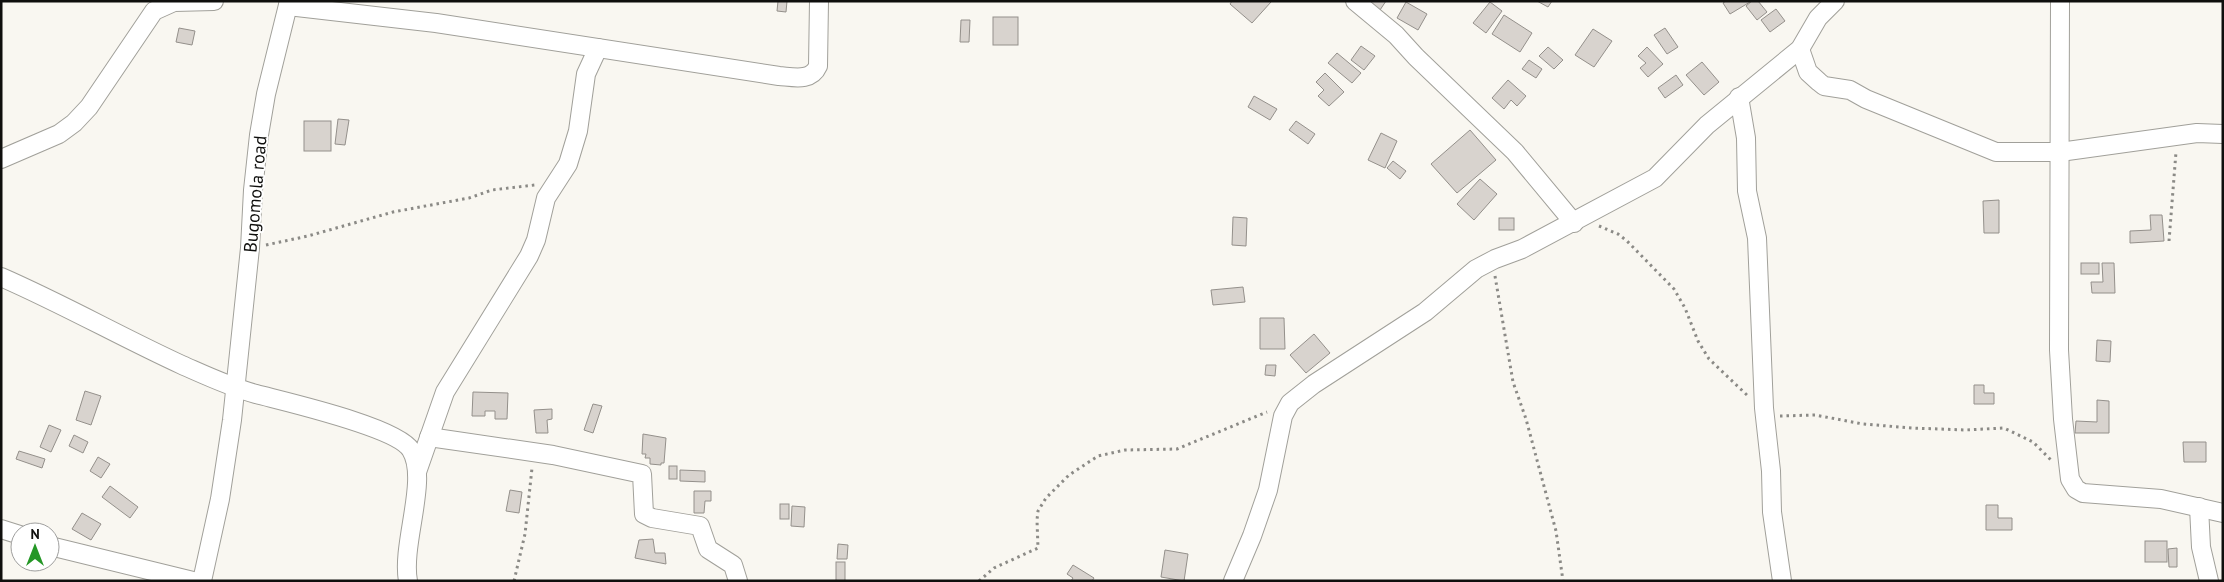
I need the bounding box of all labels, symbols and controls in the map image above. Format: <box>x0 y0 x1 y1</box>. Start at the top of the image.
street label: Bugomola road <box>238 135 272 253</box>
north arrow <box>10 522 60 572</box>
text: N <box>30 525 40 543</box>

